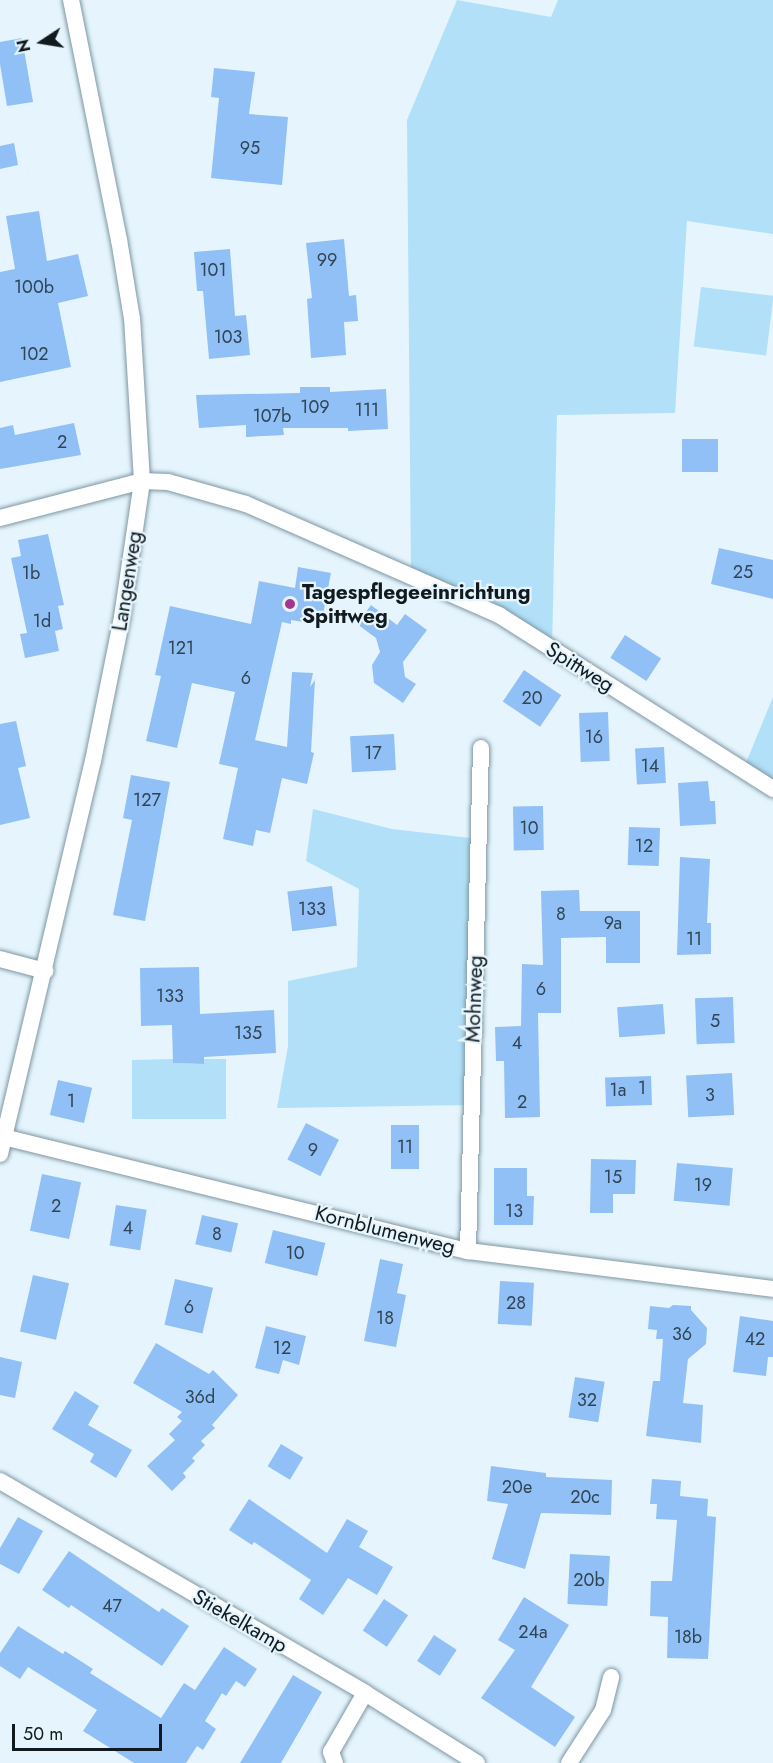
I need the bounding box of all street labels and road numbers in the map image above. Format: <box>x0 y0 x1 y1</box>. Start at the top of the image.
street label: Langenweg <box>107 529 147 633</box>
street label: Spittweg <box>541 636 619 698</box>
street label: Mohnweg <box>460 955 488 1043</box>
street label: Kornblumenweg <box>312 1200 458 1260</box>
street label: Stiekelkamp <box>188 1584 292 1658</box>

